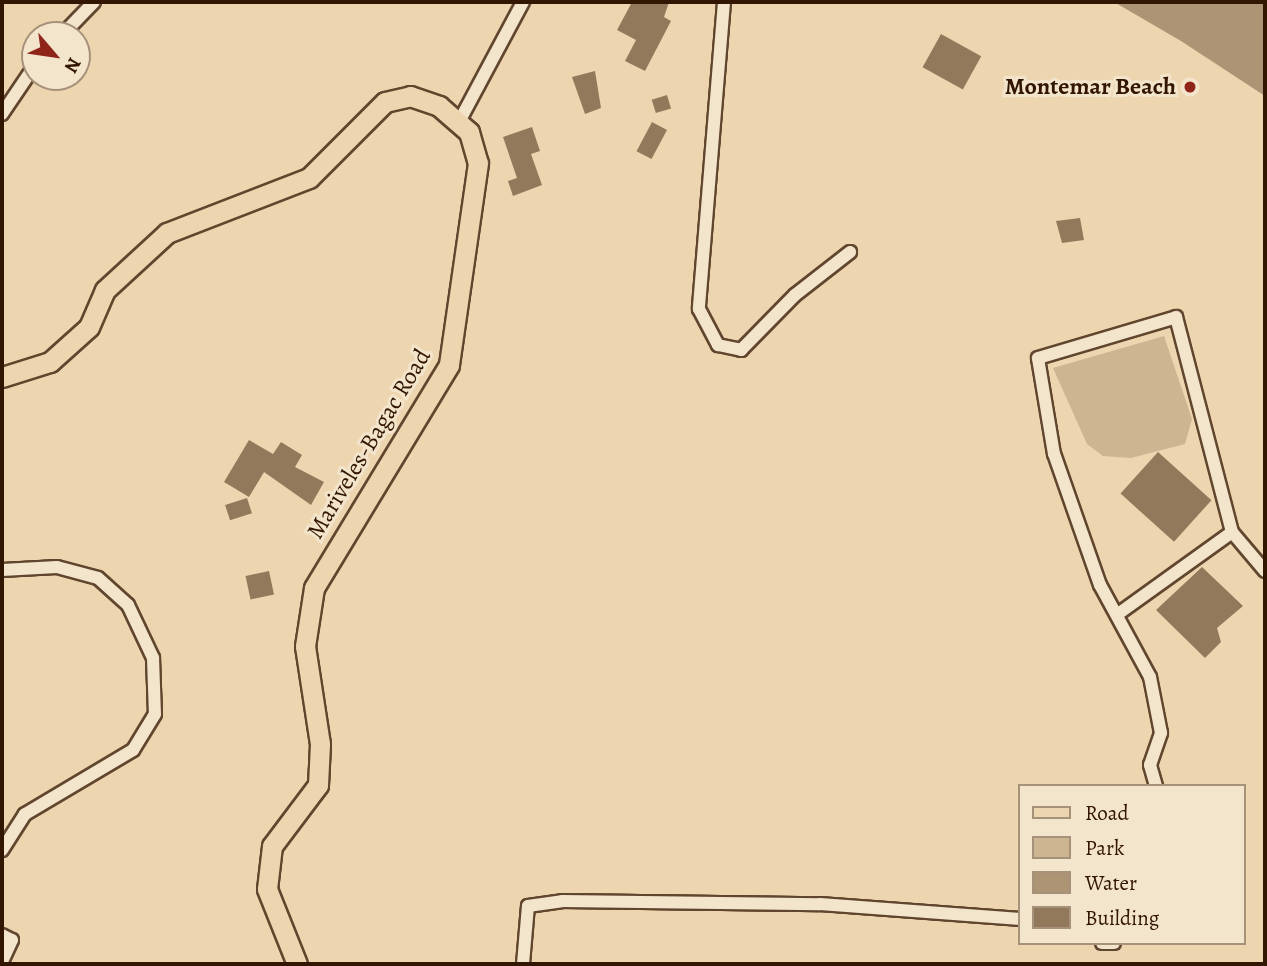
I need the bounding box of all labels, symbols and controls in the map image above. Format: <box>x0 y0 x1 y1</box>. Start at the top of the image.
north arrow <box>21 21 91 91</box>
text: N <box>58 53 87 78</box>
place label: Montemar Beach <box>1005 73 1176 101</box>
marker: Montemar Beach <box>1182 79 1198 95</box>
street label: Mariveles-Bagac Road <box>301 344 437 544</box>
legend <box>1018 784 1246 945</box>
text: Road <box>1085 799 1129 827</box>
text: Park <box>1085 834 1124 862</box>
text: Water <box>1085 869 1137 897</box>
text: Building <box>1085 904 1159 932</box>

